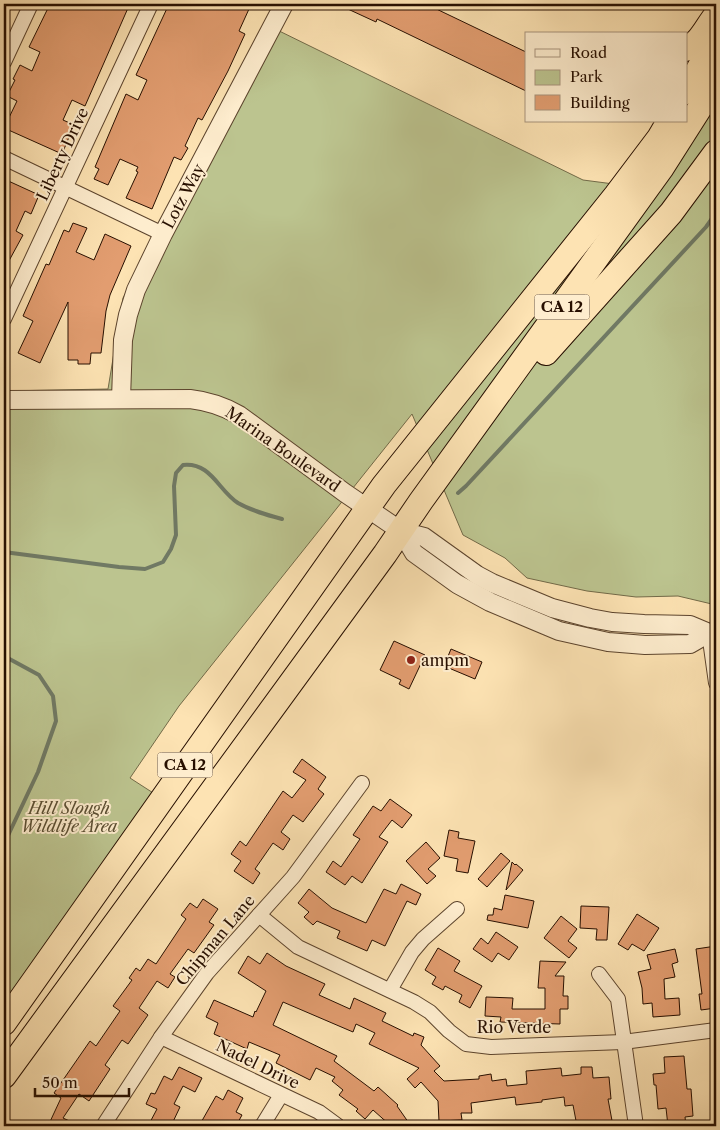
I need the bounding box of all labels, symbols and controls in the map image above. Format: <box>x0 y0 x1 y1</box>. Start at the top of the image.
legend <box>525 32 688 122</box>
text: Road <box>570 43 607 62</box>
text: Park <box>570 67 604 86</box>
text: Building <box>570 93 630 112</box>
street label: Liberty Drive <box>32 104 92 204</box>
street label: Lotz Way <box>158 159 209 232</box>
road number: CA 12 <box>534 294 590 320</box>
street label: Marina Boulevard <box>222 402 345 496</box>
place label: ampm <box>421 650 469 670</box>
marker: ampm <box>405 654 417 666</box>
road number: CA 12 <box>158 752 212 778</box>
park label: Hill Slough Wildlife Area <box>21 798 118 836</box>
street label: Chipman Lane <box>171 890 259 990</box>
street label: Rio Verde <box>477 1017 551 1037</box>
street label: Nadel Drive <box>213 1035 303 1093</box>
scale bar <box>35 1065 129 1097</box>
text: 50 m <box>42 1073 78 1092</box>

